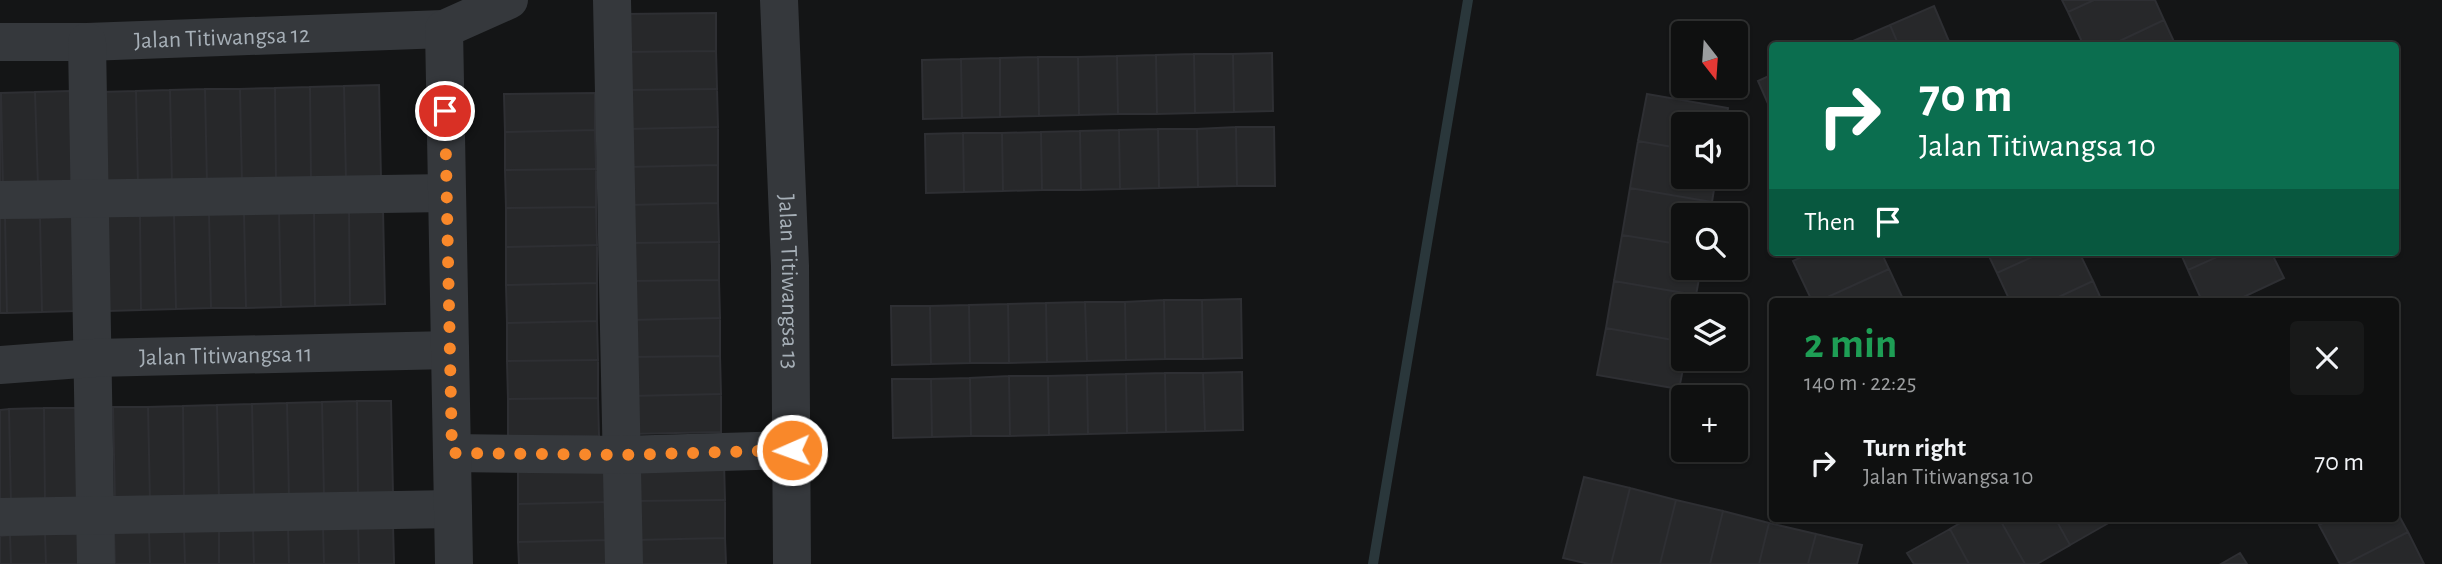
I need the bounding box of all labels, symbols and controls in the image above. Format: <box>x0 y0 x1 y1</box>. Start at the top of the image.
north arrow <box>1671 21 1748 98</box>
map controls <box>1671 21 1748 462</box>
street label: Jalan Titiwangsa 12 <box>133 23 310 53</box>
icon: right <box>1804 70 1895 161</box>
text: 70 m <box>1919 72 2013 121</box>
pin <box>415 81 475 141</box>
icon: arrive <box>426 92 464 130</box>
button: sound <box>1671 112 1748 189</box>
text: Jalan Titiwangsa 10 <box>1919 130 2156 162</box>
street label: Jalan Titiwangsa 13 <box>774 194 802 369</box>
button: search <box>1671 203 1748 280</box>
icon: arrive <box>1869 203 1907 241</box>
text: Then <box>1804 209 1855 235</box>
button: layers <box>1671 294 1748 371</box>
button: close <box>2290 321 2364 395</box>
text: 2 min <box>1804 323 1897 365</box>
street label: Jalan Titiwangsa 11 <box>139 342 313 370</box>
text: 140 m · 22:25 <box>1804 372 1916 395</box>
button: + <box>1671 385 1748 462</box>
position arrow <box>755 413 829 487</box>
text: Turn right <box>1863 435 1966 461</box>
icon: right <box>1804 444 1842 482</box>
text: 70 m <box>2314 449 2364 475</box>
text: Jalan Titiwangsa 10 <box>1863 466 2033 489</box>

